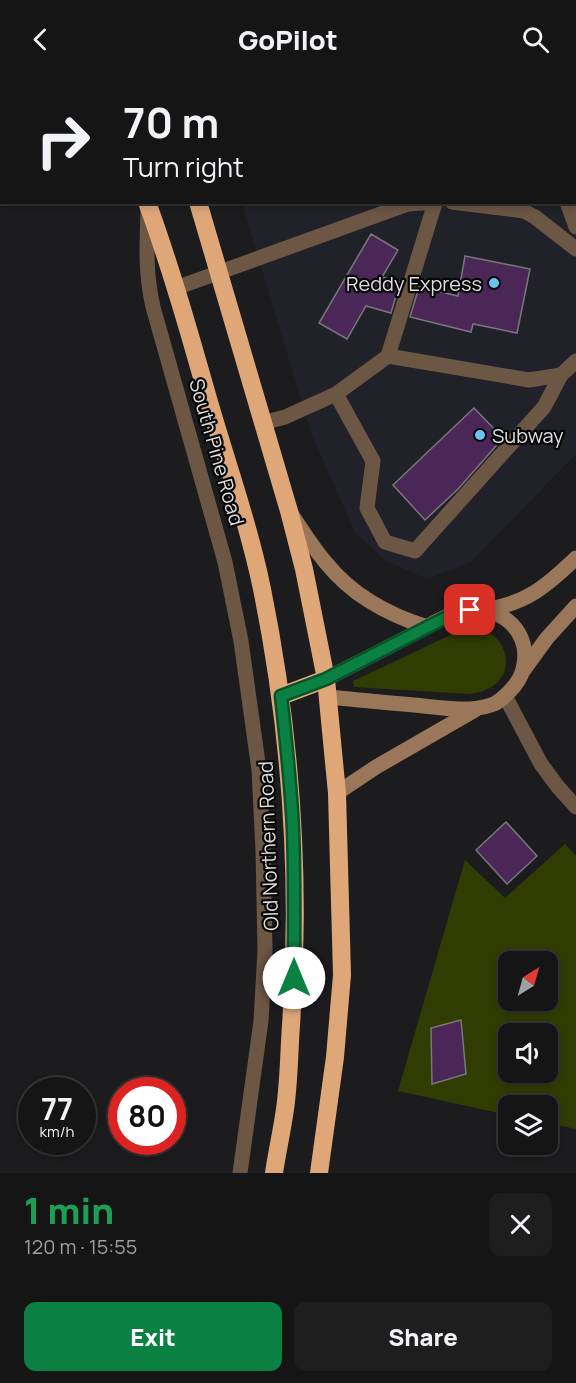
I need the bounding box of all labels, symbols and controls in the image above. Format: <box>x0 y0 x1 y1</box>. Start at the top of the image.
text: GoPilot <box>238 21 338 58</box>
icon: back <box>24 23 57 56</box>
icon: search <box>519 23 552 56</box>
text: 70 m <box>123 93 219 151</box>
icon: right <box>24 102 102 180</box>
text: Turn right <box>123 148 244 185</box>
place label: Reddy Express <box>346 270 482 297</box>
marker: Reddy Express <box>487 276 501 290</box>
street label: South Pine Road <box>183 375 251 529</box>
place label: Subway <box>492 422 564 449</box>
marker: Subway <box>473 428 487 442</box>
pin <box>444 584 495 635</box>
icon: arrive <box>453 593 486 626</box>
street label: Old Northern Road <box>252 761 284 931</box>
position arrow <box>262 946 326 1010</box>
north arrow <box>498 951 558 1011</box>
map controls <box>498 951 558 1155</box>
button: sound <box>498 1023 558 1083</box>
speed limit sign: 80 <box>108 1077 186 1155</box>
text: 77 <box>41 1088 73 1129</box>
button: layers <box>498 1095 558 1155</box>
text: km/h <box>40 1121 74 1142</box>
text: 1 min <box>24 1186 114 1235</box>
button: close <box>489 1193 552 1256</box>
text: 120 m · 15:55 <box>24 1233 137 1260</box>
button: Exit <box>24 1302 282 1371</box>
button: Share <box>294 1302 552 1371</box>

